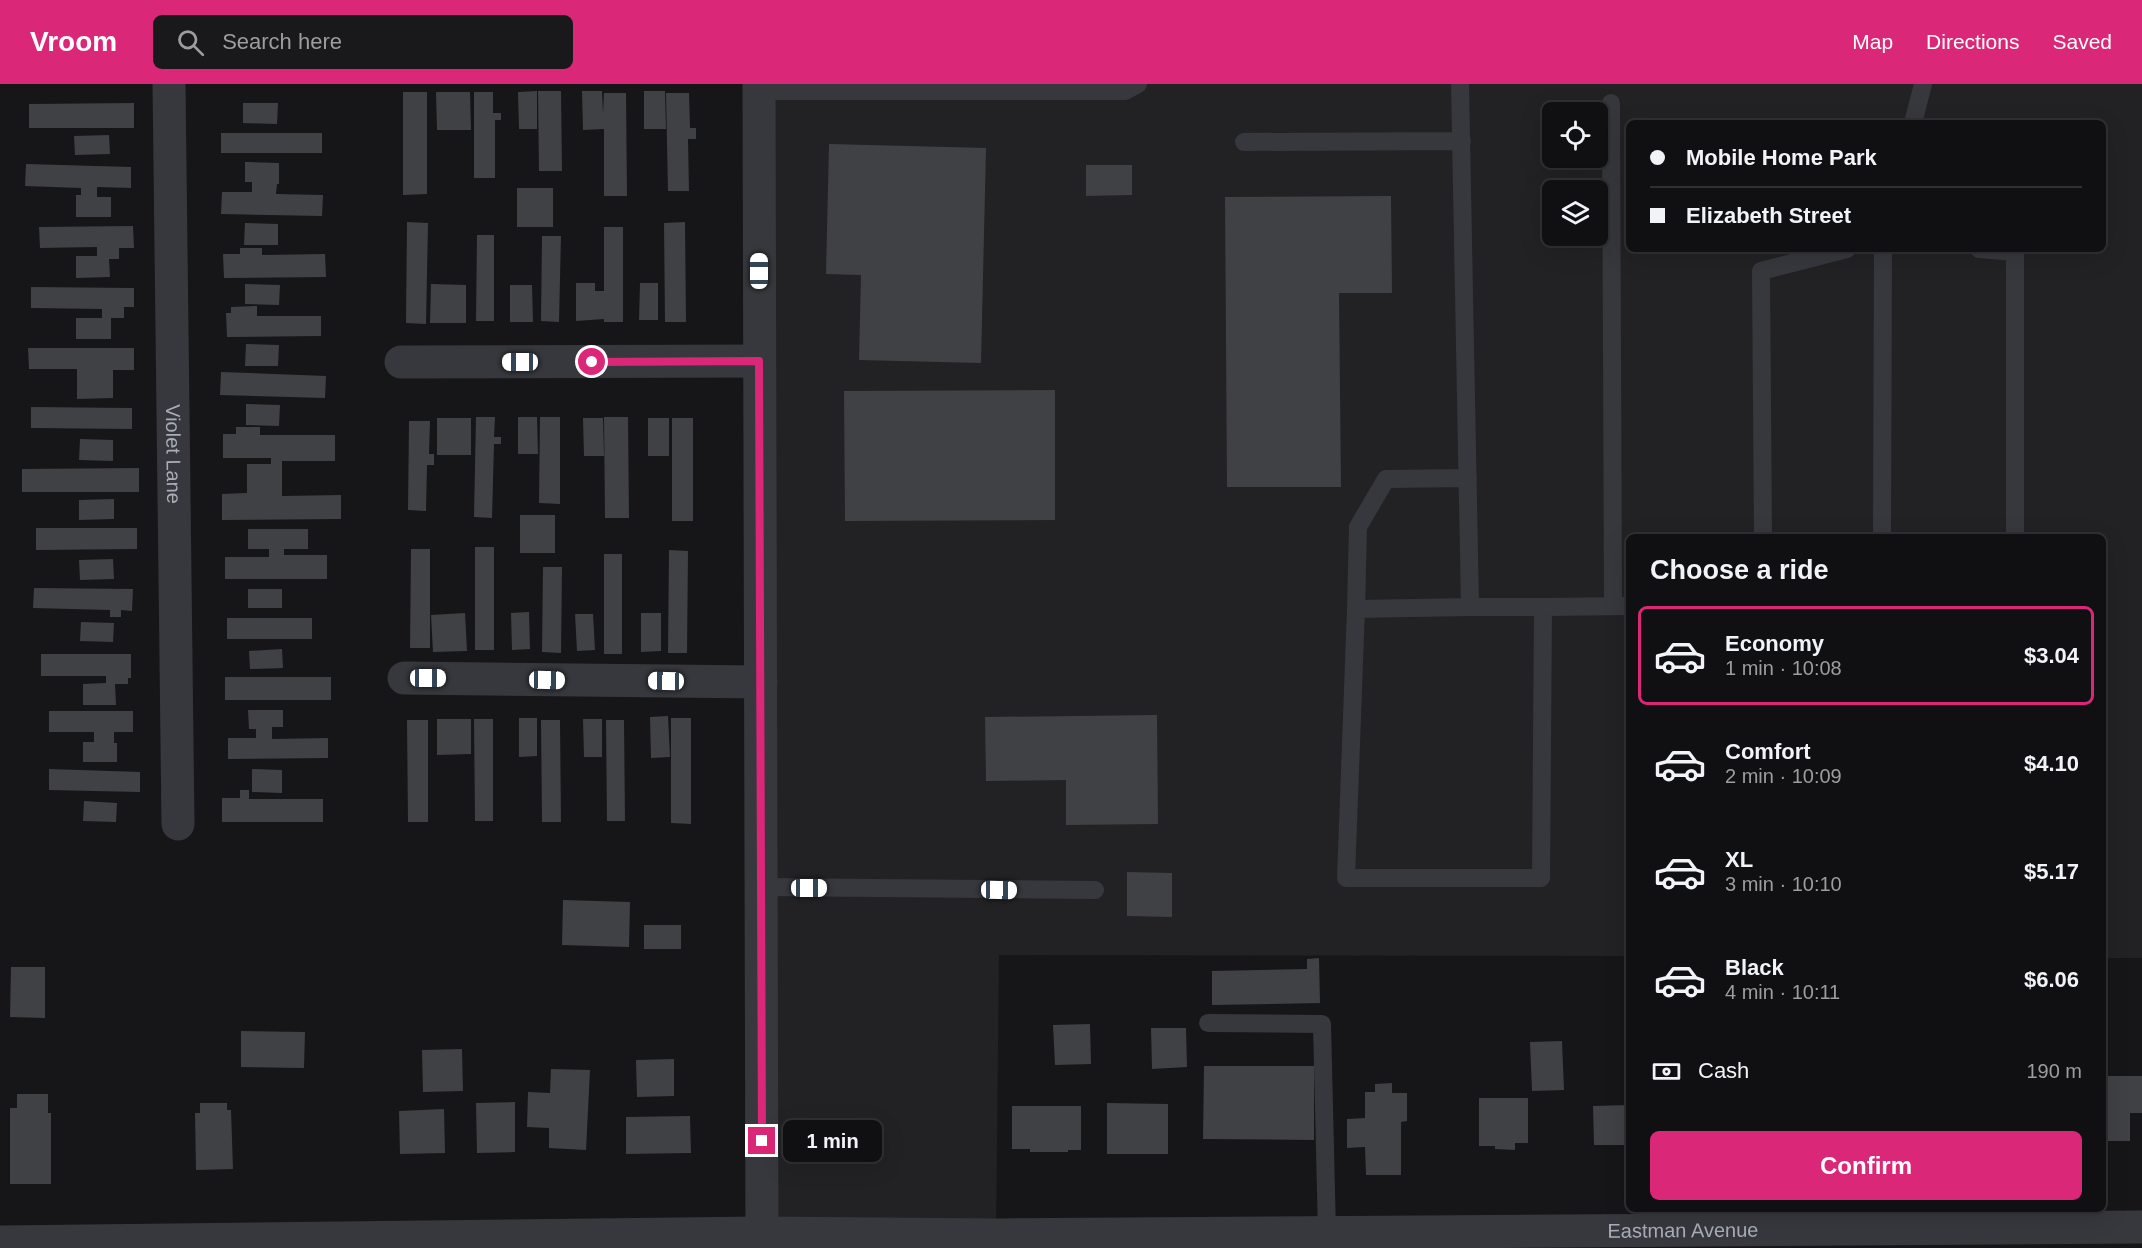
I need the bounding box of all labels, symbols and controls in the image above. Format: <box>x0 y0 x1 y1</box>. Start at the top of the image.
search box <box>153 15 573 69</box>
text: Vroom <box>30 26 117 57</box>
icon: search <box>174 26 207 59</box>
text: Search here <box>222 29 342 54</box>
text: Map <box>1852 30 1893 53</box>
text: Directions <box>1926 30 2019 53</box>
text: Saved <box>2052 30 2112 53</box>
map controls <box>1542 102 1608 246</box>
button: locate <box>1542 102 1608 168</box>
text: Mobile Home Park <box>1686 145 1877 170</box>
button: layers <box>1542 180 1608 246</box>
text: Elizabeth Street <box>1686 203 1851 228</box>
car <box>750 253 768 289</box>
route start <box>578 348 605 375</box>
car <box>502 353 538 371</box>
street label: Violet Lane <box>162 404 185 504</box>
text: Choose a ride <box>1650 555 1829 585</box>
icon: car <box>1653 629 1707 683</box>
text: Economy <box>1725 631 1824 656</box>
text: $3.04 <box>2024 643 2079 668</box>
text: 1 min · 10:08 <box>1725 657 1842 679</box>
car <box>410 669 446 687</box>
car <box>529 671 565 689</box>
car <box>648 672 684 690</box>
icon: car <box>1653 737 1707 791</box>
text: Comfort <box>1725 739 1811 764</box>
text: $4.10 <box>2024 751 2079 776</box>
text: 2 min · 10:09 <box>1725 765 1842 787</box>
icon: car <box>1653 845 1707 899</box>
text: XL <box>1725 847 1753 872</box>
text: $5.17 <box>2024 859 2079 884</box>
text: 3 min · 10:10 <box>1725 873 1842 895</box>
car <box>791 879 827 897</box>
car <box>981 881 1017 899</box>
icon: car <box>1653 953 1707 1007</box>
text: Black <box>1725 955 1784 980</box>
text: $6.06 <box>2024 967 2079 992</box>
text: 4 min · 10:11 <box>1725 981 1840 1003</box>
icon: cash <box>1650 1055 1683 1088</box>
text: Cash <box>1698 1058 1749 1083</box>
text: 190 m <box>2026 1060 2082 1082</box>
callout: 1 min <box>783 1120 882 1162</box>
route end <box>748 1127 775 1154</box>
text: 1 min <box>806 1130 859 1152</box>
button: Confirm <box>1650 1131 2082 1200</box>
street label: Eastman Avenue <box>1607 1219 1758 1242</box>

